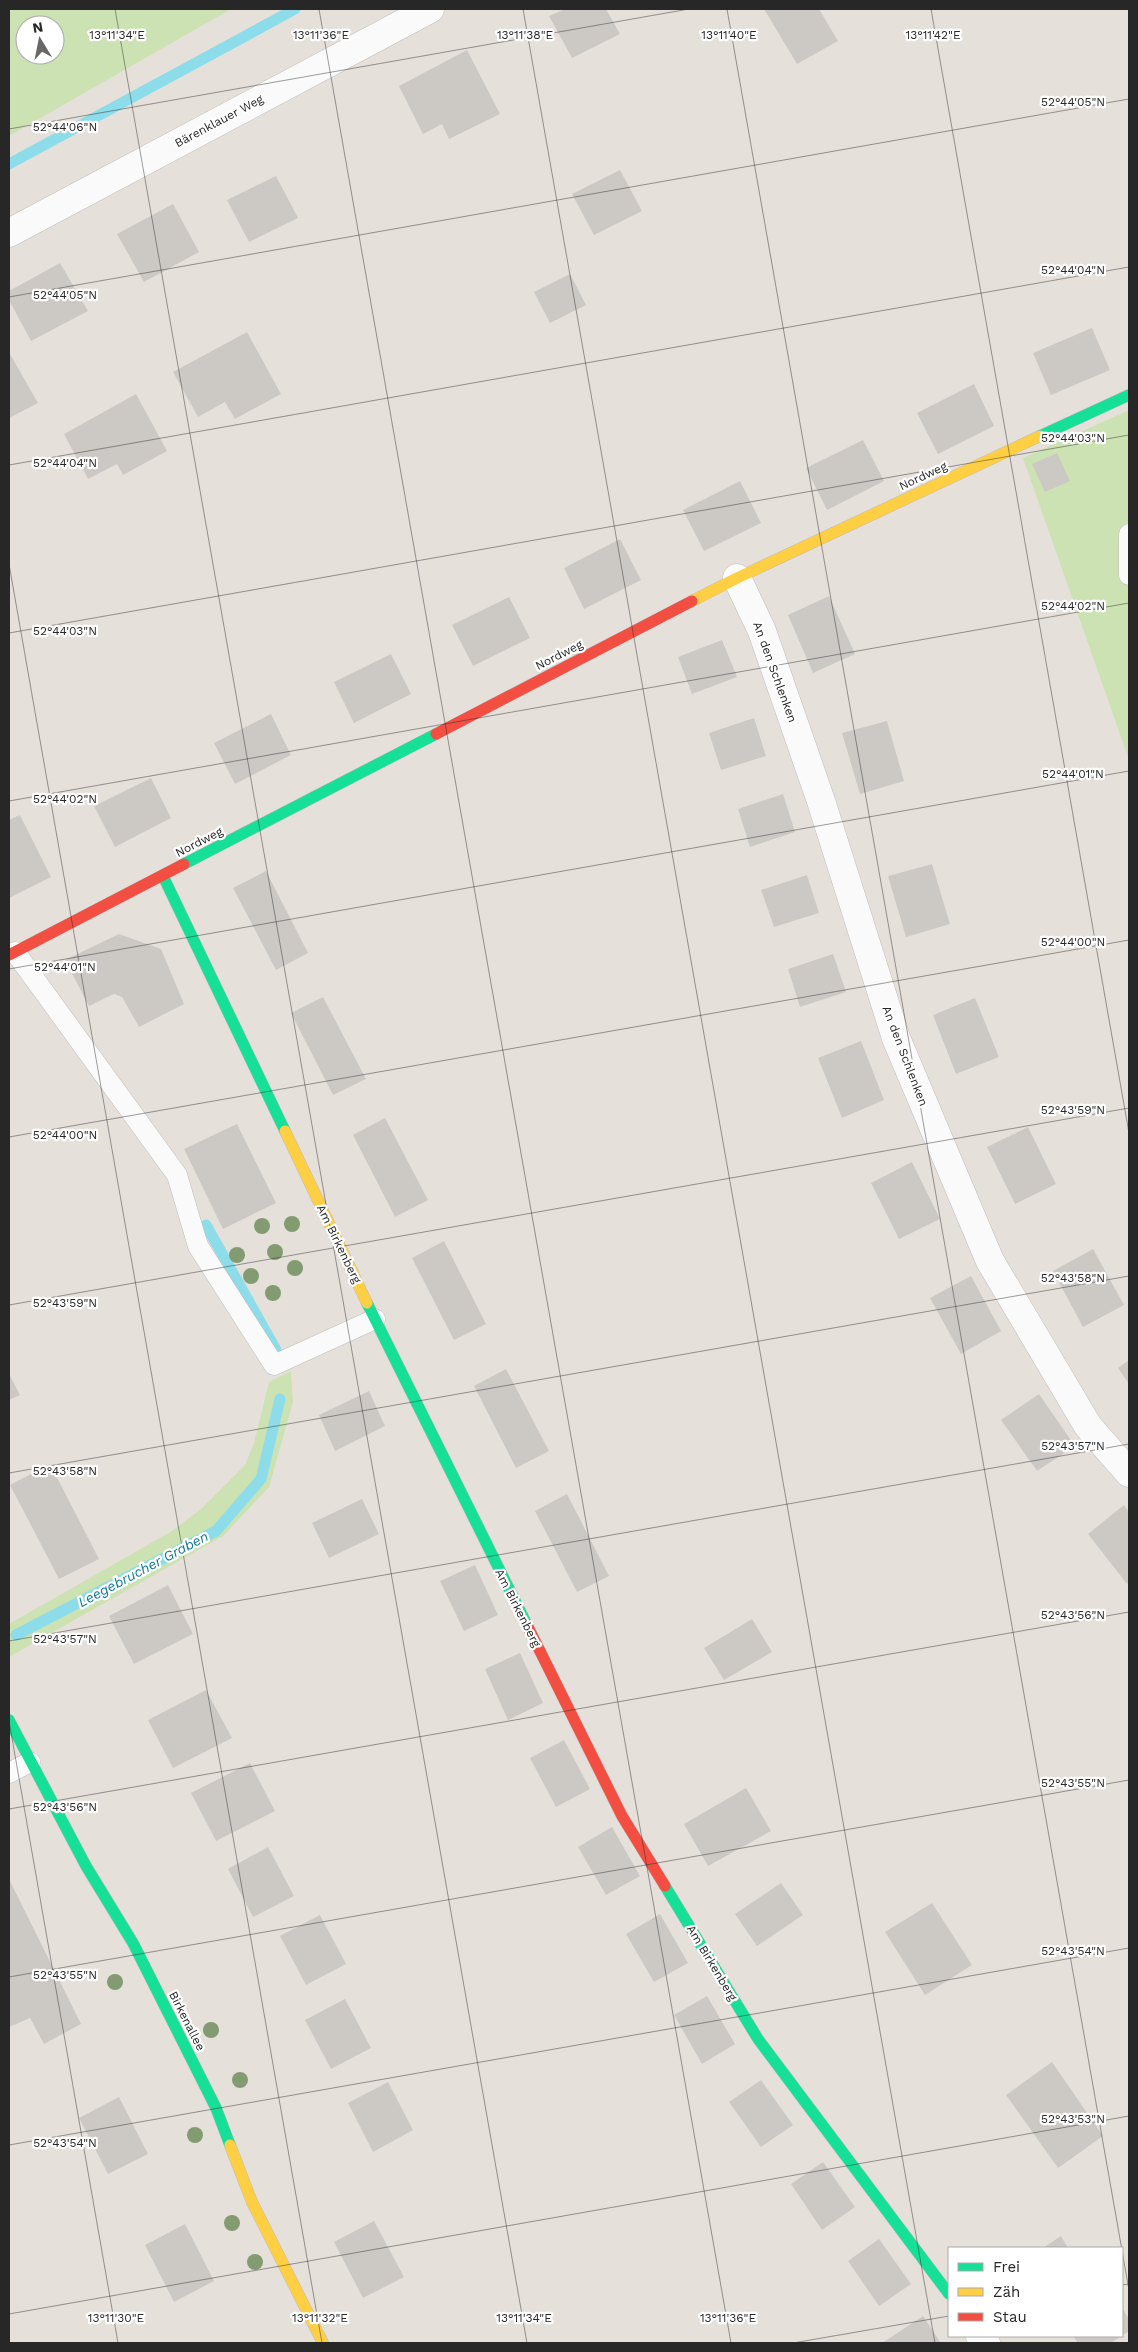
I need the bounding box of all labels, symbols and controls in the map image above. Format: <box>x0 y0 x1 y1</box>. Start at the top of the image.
north arrow <box>15 15 65 65</box>
text: N <box>31 18 44 36</box>
text: 13°11'34"E <box>89 28 145 42</box>
text: 13°11'36"E <box>293 28 349 42</box>
text: 13°11'38"E <box>497 28 553 42</box>
text: 13°11'40"E <box>701 28 757 42</box>
text: 13°11'42"E <box>905 28 961 42</box>
street label: Bärenklauer Weg <box>172 91 266 150</box>
text: 52°44'05"N <box>1041 95 1105 109</box>
text: 52°44'06"N <box>33 120 97 134</box>
text: 52°44'04"N <box>1041 263 1105 277</box>
text: 52°44'05"N <box>33 288 97 302</box>
text: 52°44'03"N <box>1041 431 1105 445</box>
text: 52°44'04"N <box>33 456 97 470</box>
street label: Nordweg <box>897 459 950 493</box>
text: 52°44'02"N <box>1041 599 1105 613</box>
street label: An den Schlenken <box>750 620 800 724</box>
text: 52°44'03"N <box>33 624 97 638</box>
street label: Nordweg <box>533 637 586 673</box>
text: 52°44'01"N <box>1042 767 1104 781</box>
text: 52°44'02"N <box>33 792 97 806</box>
street label: Nordweg <box>173 824 226 860</box>
text: 52°44'00"N <box>1041 935 1105 949</box>
text: 52°44'01"N <box>34 960 96 974</box>
street label: An den Schlenken <box>879 1004 931 1108</box>
text: 52°43'59"N <box>1041 1103 1105 1117</box>
text: 52°44'00"N <box>33 1128 97 1142</box>
street label: Am Birkenberg <box>314 1202 364 1286</box>
text: 52°43'58"N <box>1041 1271 1105 1285</box>
text: 52°43'59"N <box>33 1296 97 1310</box>
text: 52°43'57"N <box>1041 1439 1105 1453</box>
text: 52°43'58"N <box>33 1464 97 1478</box>
water label: Leegebrucher Graben <box>75 1528 211 1610</box>
street label: Am Birkenberg <box>492 1567 544 1650</box>
text: 52°43'56"N <box>1041 1608 1105 1622</box>
text: 52°43'57"N <box>33 1632 97 1646</box>
text: 52°43'55"N <box>1041 1776 1105 1790</box>
text: 52°43'56"N <box>33 1800 97 1814</box>
street label: Am Birkenberg <box>684 1923 740 2004</box>
text: 52°43'54"N <box>1041 1944 1105 1958</box>
text: 52°43'55"N <box>33 1968 97 1982</box>
street label: Birkenallee <box>166 1989 208 2053</box>
text: 52°43'53"N <box>1041 2112 1105 2126</box>
text: 52°43'54"N <box>33 2136 97 2150</box>
legend <box>948 2247 1123 2337</box>
text: Frei <box>993 2258 1020 2276</box>
text: Zäh <box>993 2283 1020 2301</box>
text: Stau <box>993 2308 1027 2326</box>
text: 13°11'30"E <box>88 2311 144 2325</box>
text: 13°11'32"E <box>292 2311 348 2325</box>
text: 13°11'34"E <box>496 2311 552 2325</box>
text: 13°11'36"E <box>700 2311 756 2325</box>

